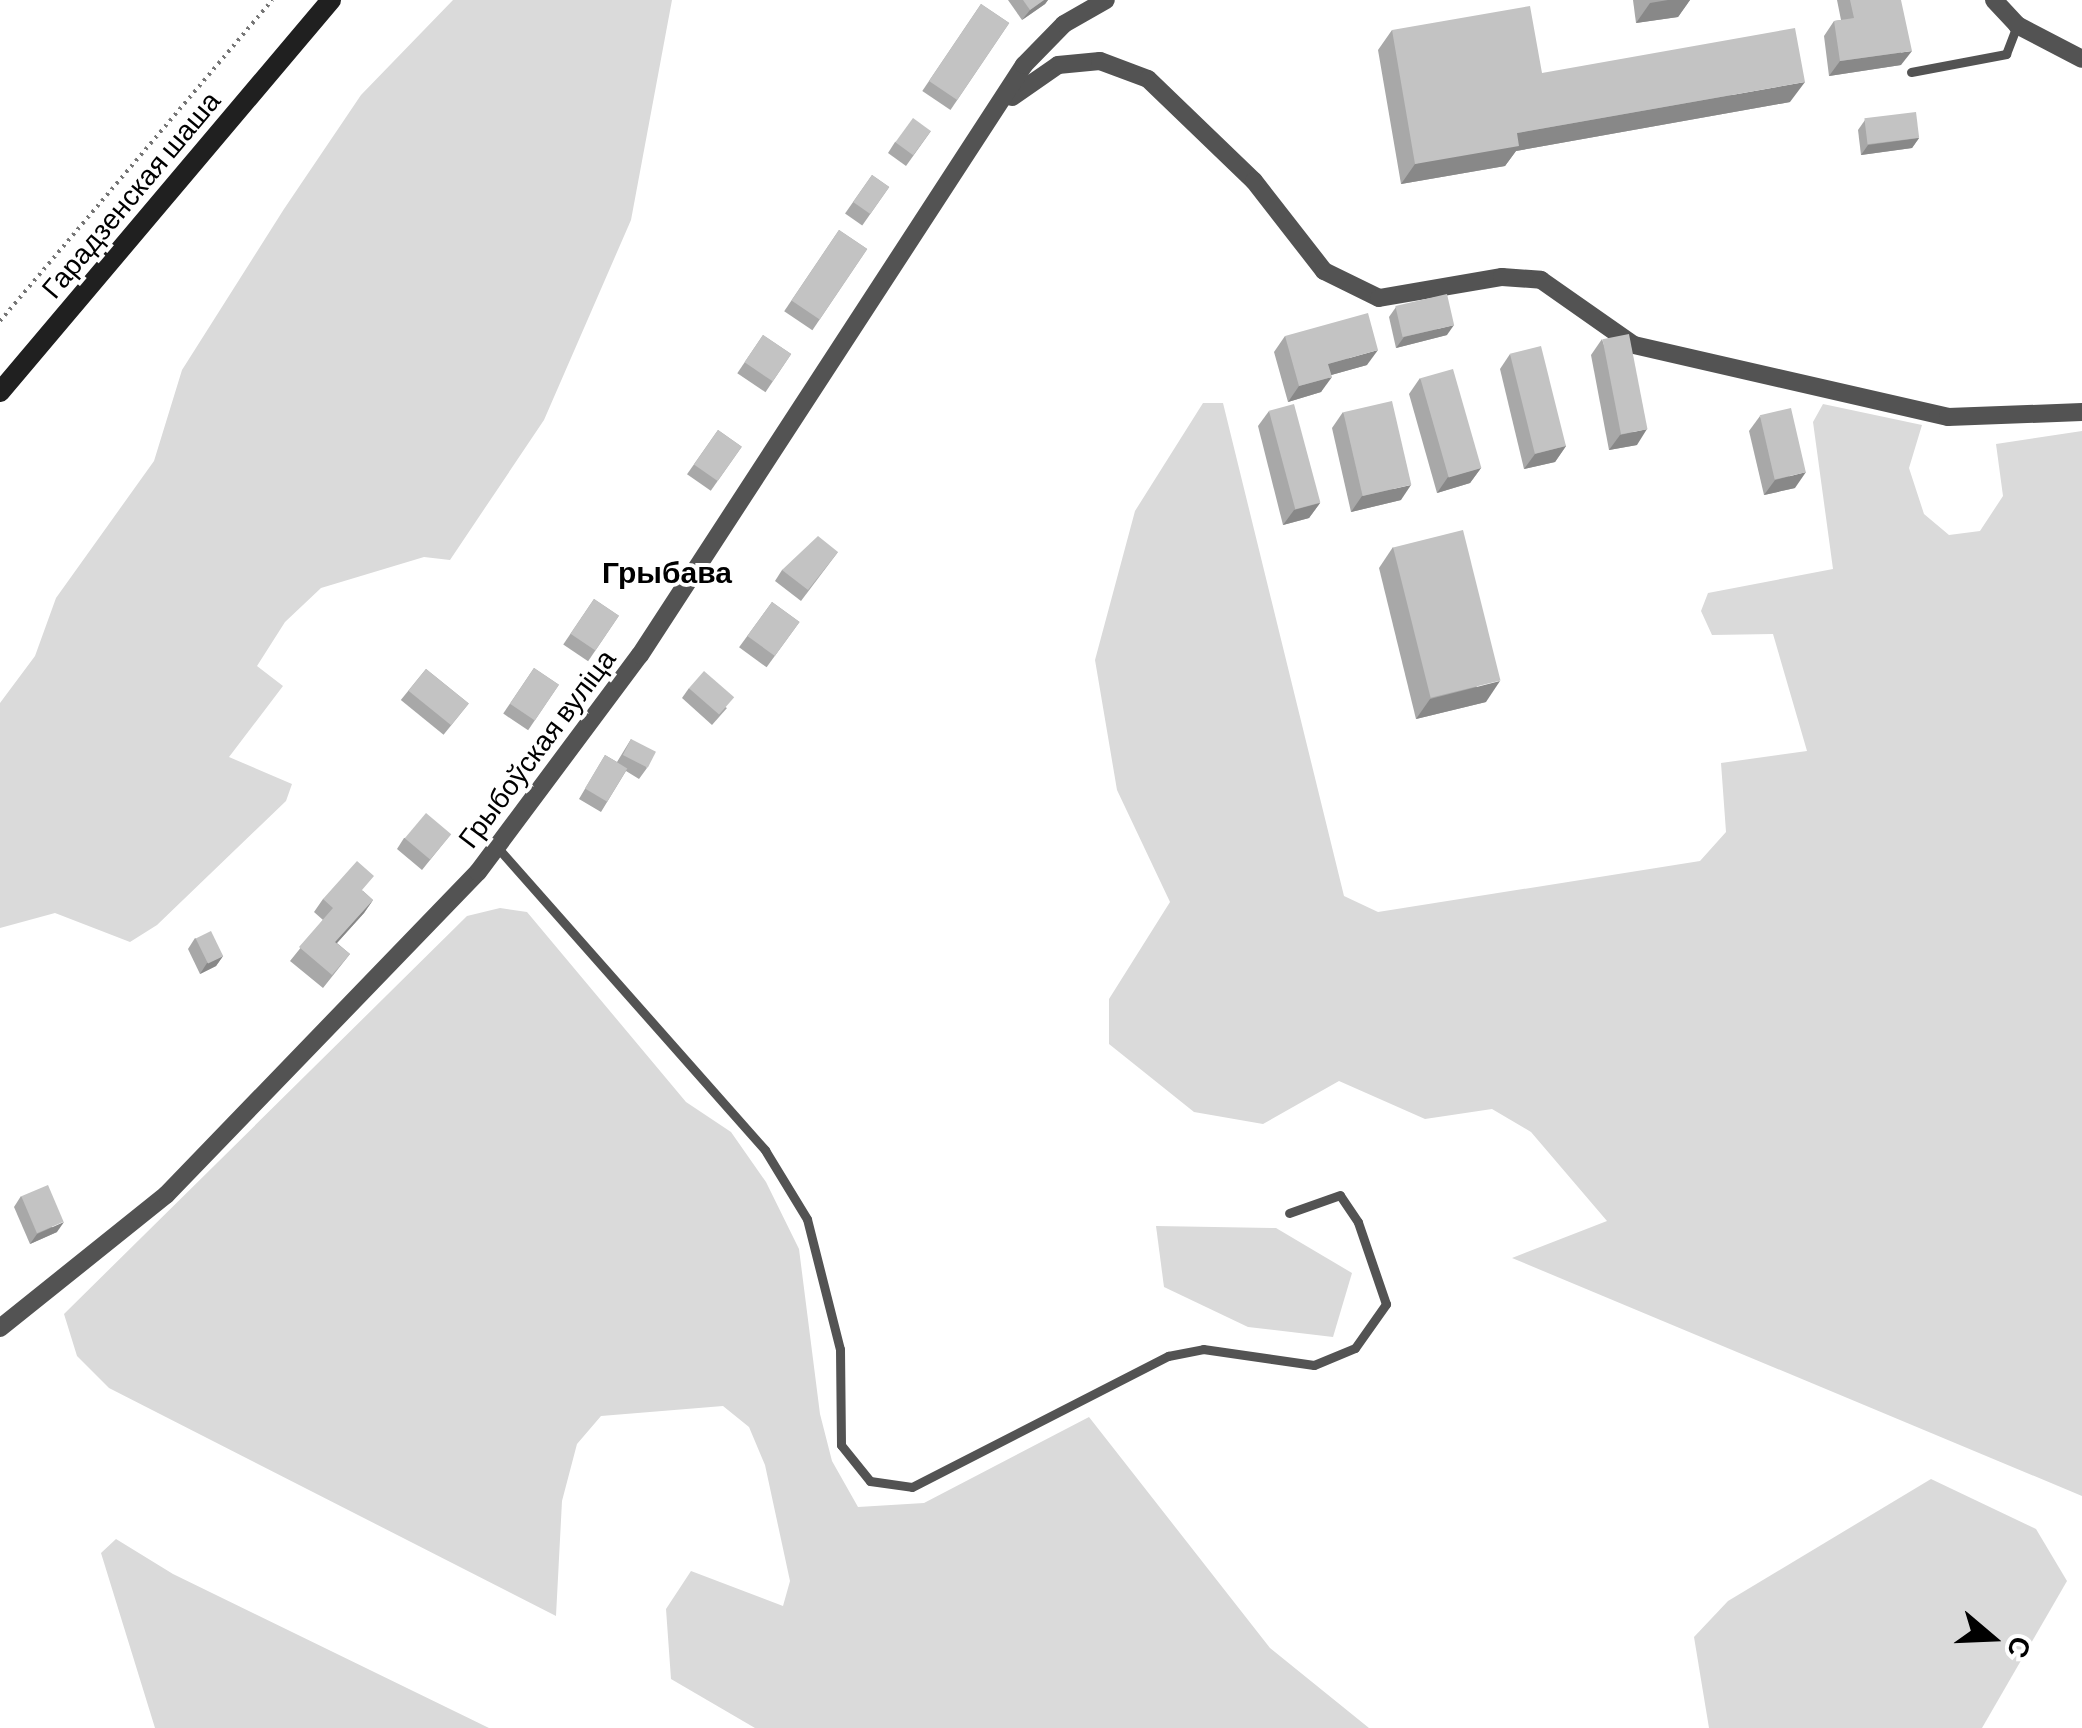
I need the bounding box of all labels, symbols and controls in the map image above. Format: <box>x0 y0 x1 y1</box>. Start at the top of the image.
street label: Гарадзенская шаша <box>34 84 226 304</box>
district label: Грыбава <box>602 553 732 589</box>
street label: Грыбоўская вуліца <box>450 642 622 854</box>
north arrow <box>1942 1588 2042 1688</box>
text: С <box>2001 1633 2040 1663</box>

